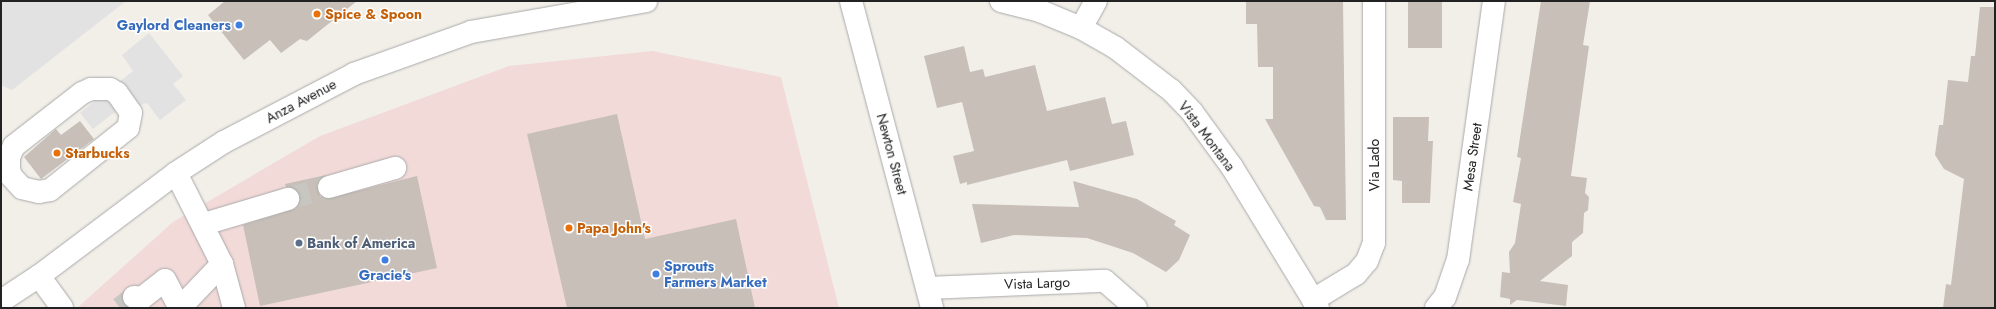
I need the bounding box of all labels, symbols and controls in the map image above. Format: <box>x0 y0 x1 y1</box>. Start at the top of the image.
place label: Spice & Spoon <box>325 6 422 22</box>
marker: Spice & Spoon <box>312 9 322 19</box>
place label: Gaylord Cleaners <box>117 17 231 33</box>
marker: Gaylord Cleaners <box>234 20 244 30</box>
street label: Anza Avenue <box>263 75 339 127</box>
street label: Vista Montana <box>1175 98 1239 174</box>
street label: Newton Street <box>873 112 911 196</box>
street label: Mesa Street <box>1459 122 1485 192</box>
street label: Via Lado <box>1366 139 1382 191</box>
place label: Starbucks <box>65 145 130 161</box>
marker: Starbucks <box>52 148 62 158</box>
place label: Papa John's <box>577 220 651 236</box>
marker: Papa John's <box>564 223 574 233</box>
place label: Bank of America <box>307 235 415 251</box>
marker: Bank of America <box>294 238 304 248</box>
marker: Gracie's <box>380 255 390 265</box>
place label: Sprouts Farmers Market <box>664 258 767 290</box>
place label: Gracie's <box>359 267 411 283</box>
marker: Sprouts Farmers Market <box>651 269 661 279</box>
street label: Vista Largo <box>1004 273 1070 293</box>

